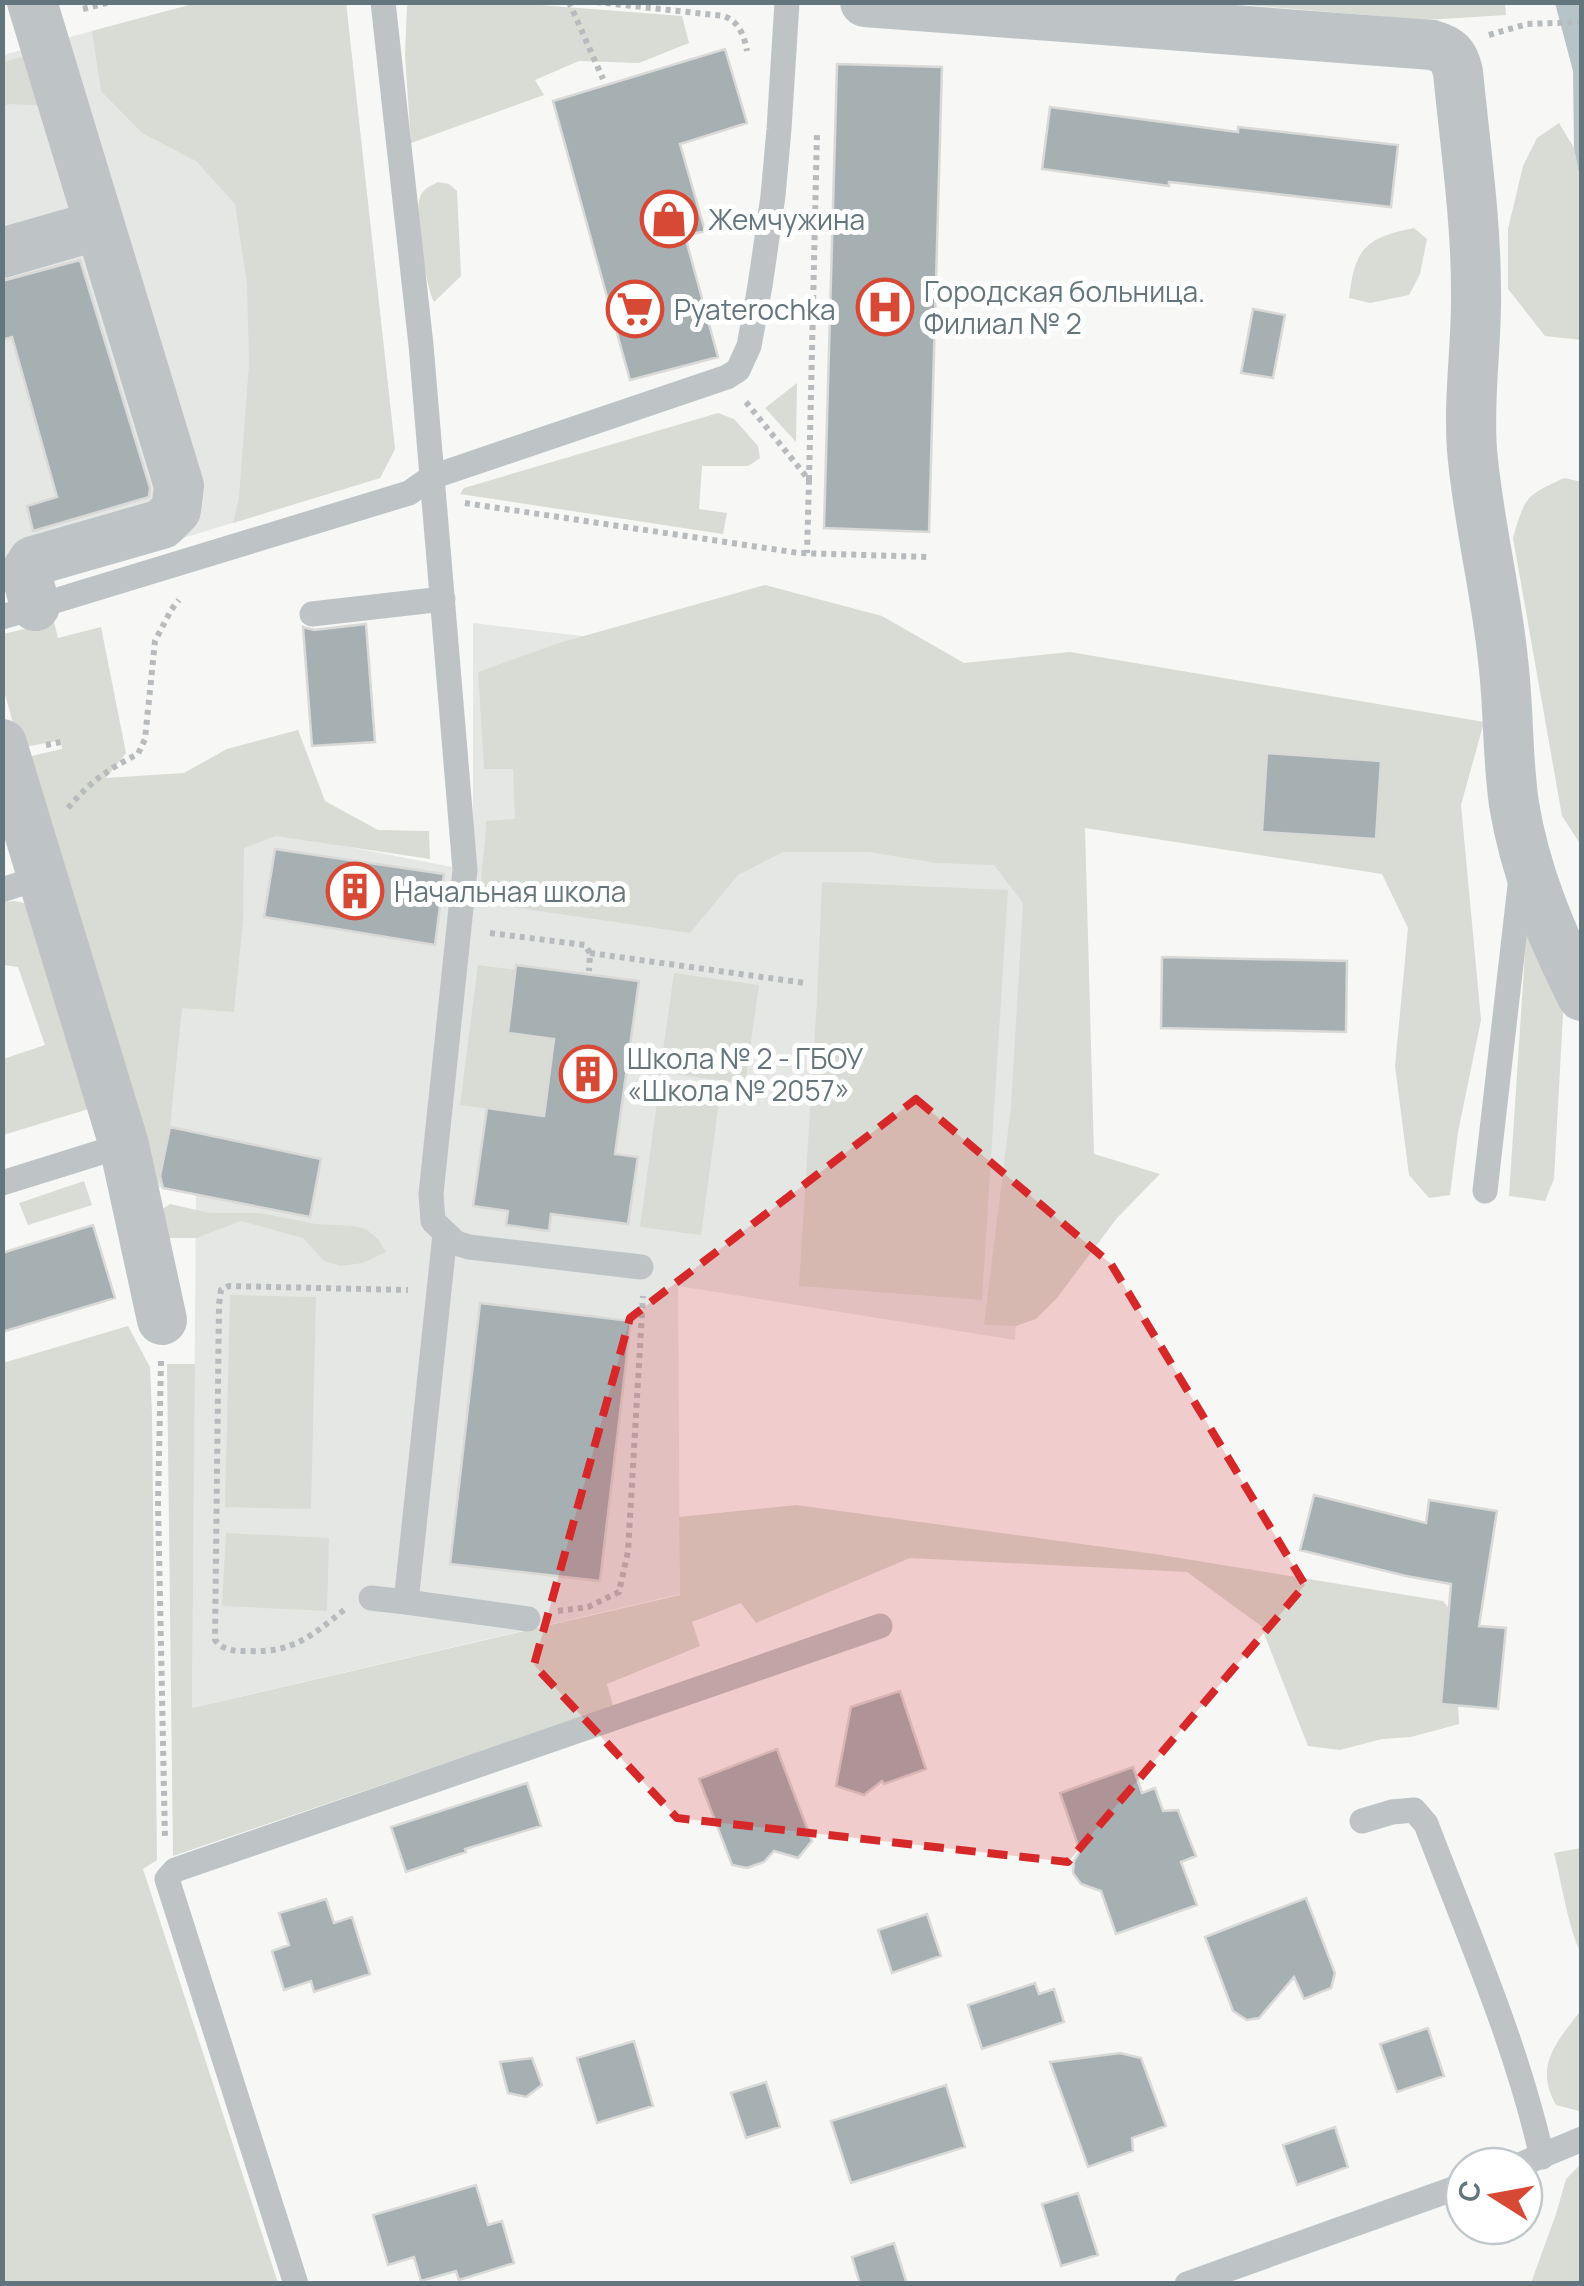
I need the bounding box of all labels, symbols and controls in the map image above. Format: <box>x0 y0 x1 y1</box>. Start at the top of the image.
shop icon: Жемчужина <box>639 189 699 249</box>
place label: Жемчужина <box>708 200 865 238</box>
place label: Городская больница. Филиал № 2 <box>924 272 1205 342</box>
hospital icon: Городская больница. Филиал № 2 <box>855 277 915 337</box>
supermarket icon: Pyaterochka <box>605 279 665 339</box>
place label: Pyaterochka <box>674 290 836 328</box>
building icon: Начальная школа <box>325 861 385 921</box>
place label: Начальная школа <box>394 872 626 910</box>
place label: Школа № 2 - ГБОУ «Школа № 2057» <box>627 1039 863 1109</box>
building icon: Школа № 2 - ГБОУ «Школа № 2057» <box>558 1044 618 1104</box>
north arrow <box>1444 2146 1544 2246</box>
text: С <box>1448 2177 1489 2205</box>

